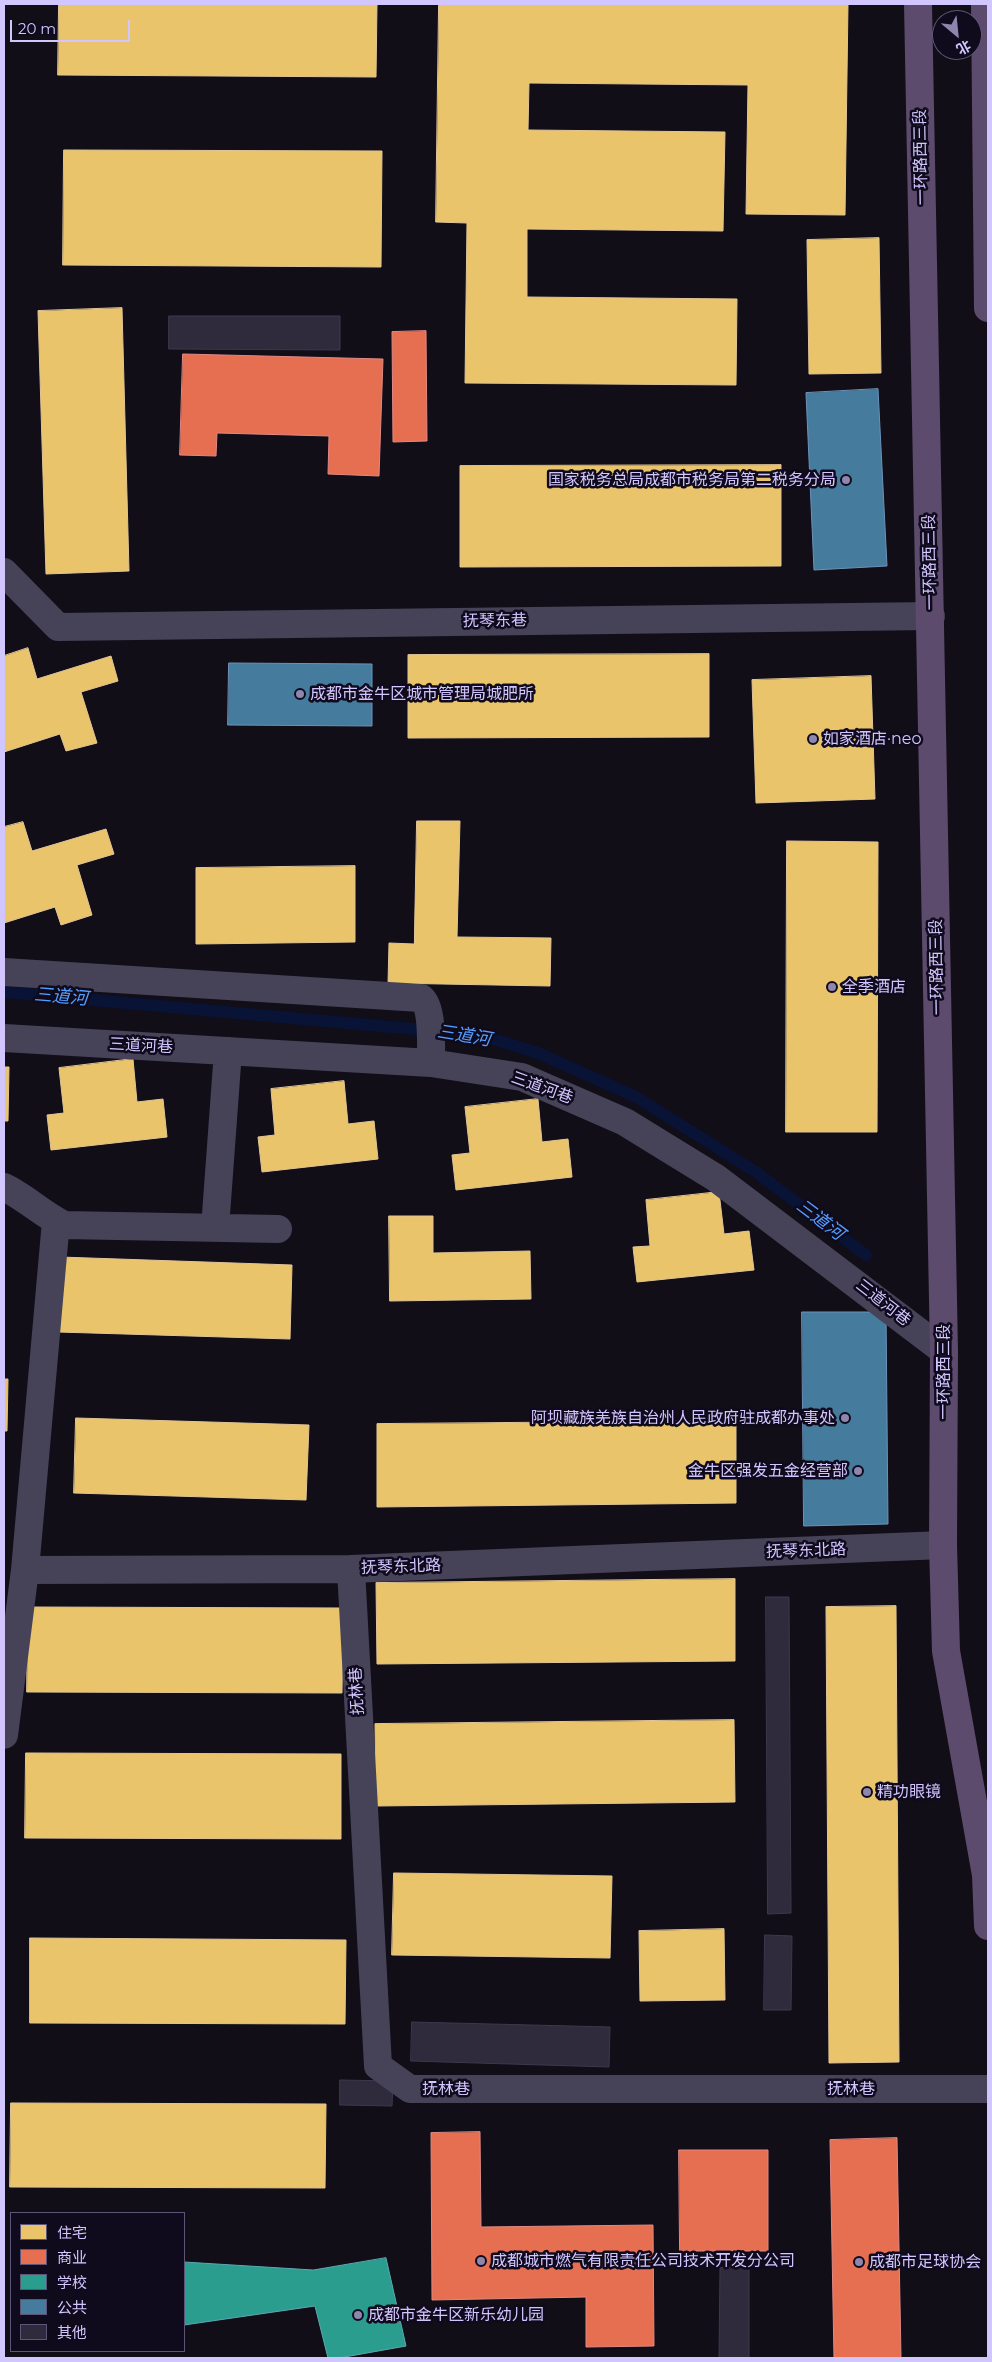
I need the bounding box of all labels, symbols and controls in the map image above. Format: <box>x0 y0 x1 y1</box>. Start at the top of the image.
scale bar <box>12 10 132 42</box>
north arrow <box>932 10 982 60</box>
text: 20 m <box>18 19 56 38</box>
text: 北 <box>953 36 974 59</box>
street label: 一环路西三段 <box>911 109 931 205</box>
place label: 国家税务总局成都市税务局第二税务分局 <box>548 470 836 490</box>
marker: 国家税务总局成都市税务局第二税务分局 <box>840 474 852 486</box>
street label: 一环路西三段 <box>920 514 940 610</box>
street label: 抚琴东巷 <box>463 611 527 631</box>
place label: 成都市金牛区城市管理局城肥所 <box>310 684 534 704</box>
marker: 成都市金牛区城市管理局城肥所 <box>294 688 306 700</box>
place label: 如家酒店·neo <box>823 729 922 749</box>
marker: 如家酒店·neo <box>807 733 819 745</box>
street label: 一环路西三段 <box>927 919 947 1015</box>
place label: 全季酒店 <box>842 977 906 997</box>
marker: 全季酒店 <box>826 981 838 993</box>
water label: 三道河 <box>33 984 89 1010</box>
water label: 三道河 <box>436 1021 492 1051</box>
street label: 三道河巷 <box>109 1035 173 1057</box>
street label: 三道河巷 <box>509 1068 575 1108</box>
water label: 三道河 <box>792 1195 848 1245</box>
street label: 三道河巷 <box>852 1276 914 1330</box>
street label: 一环路西三段 <box>934 1324 954 1420</box>
place label: 阿坝藏族羌族自治州人民政府驻成都办事处 <box>531 1408 835 1428</box>
marker: 阿坝藏族羌族自治州人民政府驻成都办事处 <box>839 1412 851 1424</box>
place label: 金牛区强发五金经营部 <box>688 1461 848 1481</box>
marker: 金牛区强发五金经营部 <box>852 1465 864 1477</box>
street label: 抚琴东北路 <box>766 1540 846 1562</box>
street label: 抚琴东北路 <box>361 1556 441 1578</box>
street label: 抚林巷 <box>346 1667 368 1715</box>
place label: 精功眼镜 <box>877 1782 941 1802</box>
marker: 精功眼镜 <box>861 1786 873 1798</box>
street label: 抚林巷 <box>422 2079 470 2099</box>
street label: 抚林巷 <box>827 2079 875 2099</box>
legend <box>10 2212 185 2352</box>
text: 住宅 <box>57 2223 87 2242</box>
text: 商业 <box>57 2248 87 2267</box>
place label: 成都城市燃气有限责任公司技术开发分公司 <box>491 2251 795 2271</box>
place label: 成都市足球协会 <box>869 2252 981 2272</box>
marker: 成都城市燃气有限责任公司技术开发分公司 <box>475 2255 487 2267</box>
marker: 成都市足球协会 <box>853 2256 865 2268</box>
text: 学校 <box>57 2273 87 2292</box>
text: 公共 <box>57 2298 87 2317</box>
place label: 成都市金牛区新乐幼儿园 <box>368 2305 544 2325</box>
marker: 成都市金牛区新乐幼儿园 <box>352 2309 364 2321</box>
text: 其他 <box>57 2323 87 2342</box>

